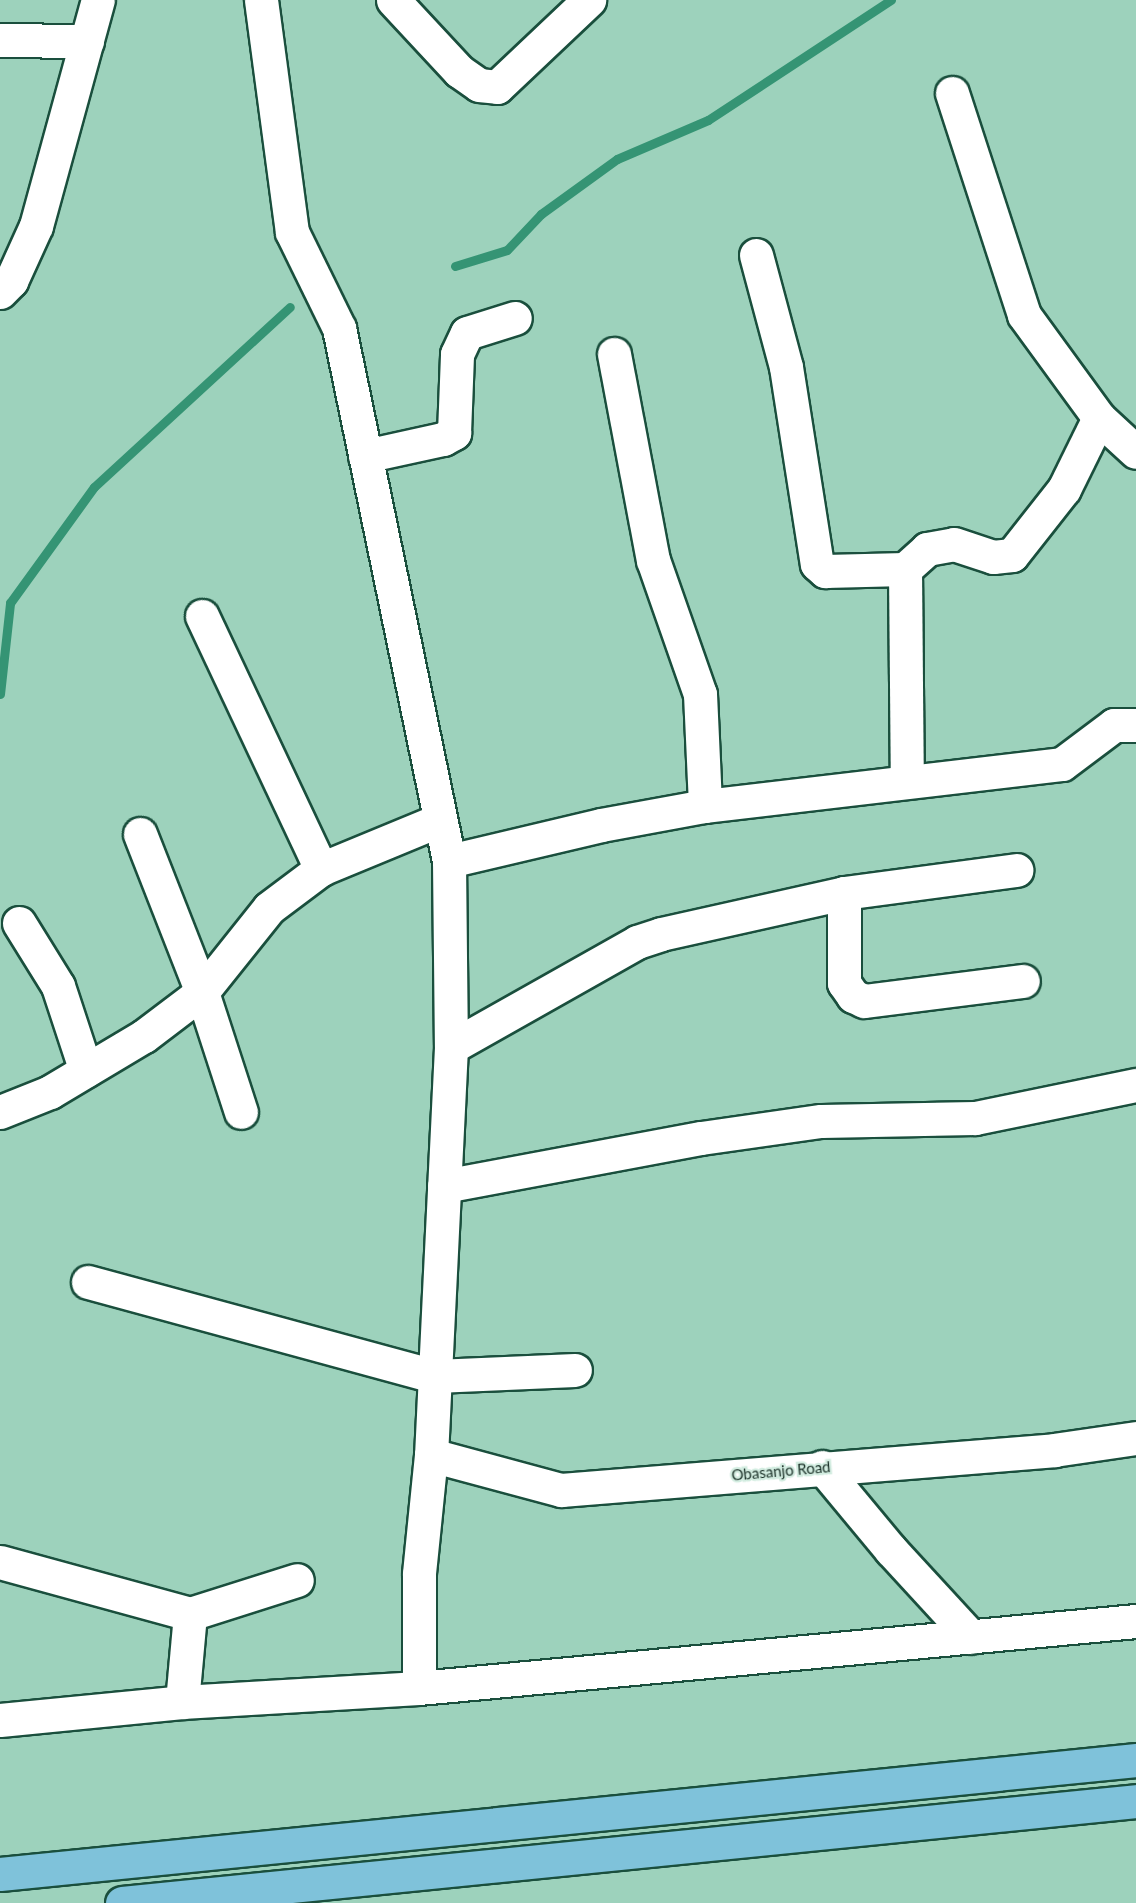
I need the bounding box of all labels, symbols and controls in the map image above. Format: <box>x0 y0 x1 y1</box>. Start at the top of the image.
street label: Obasanjo Road <box>731 1458 831 1484</box>

